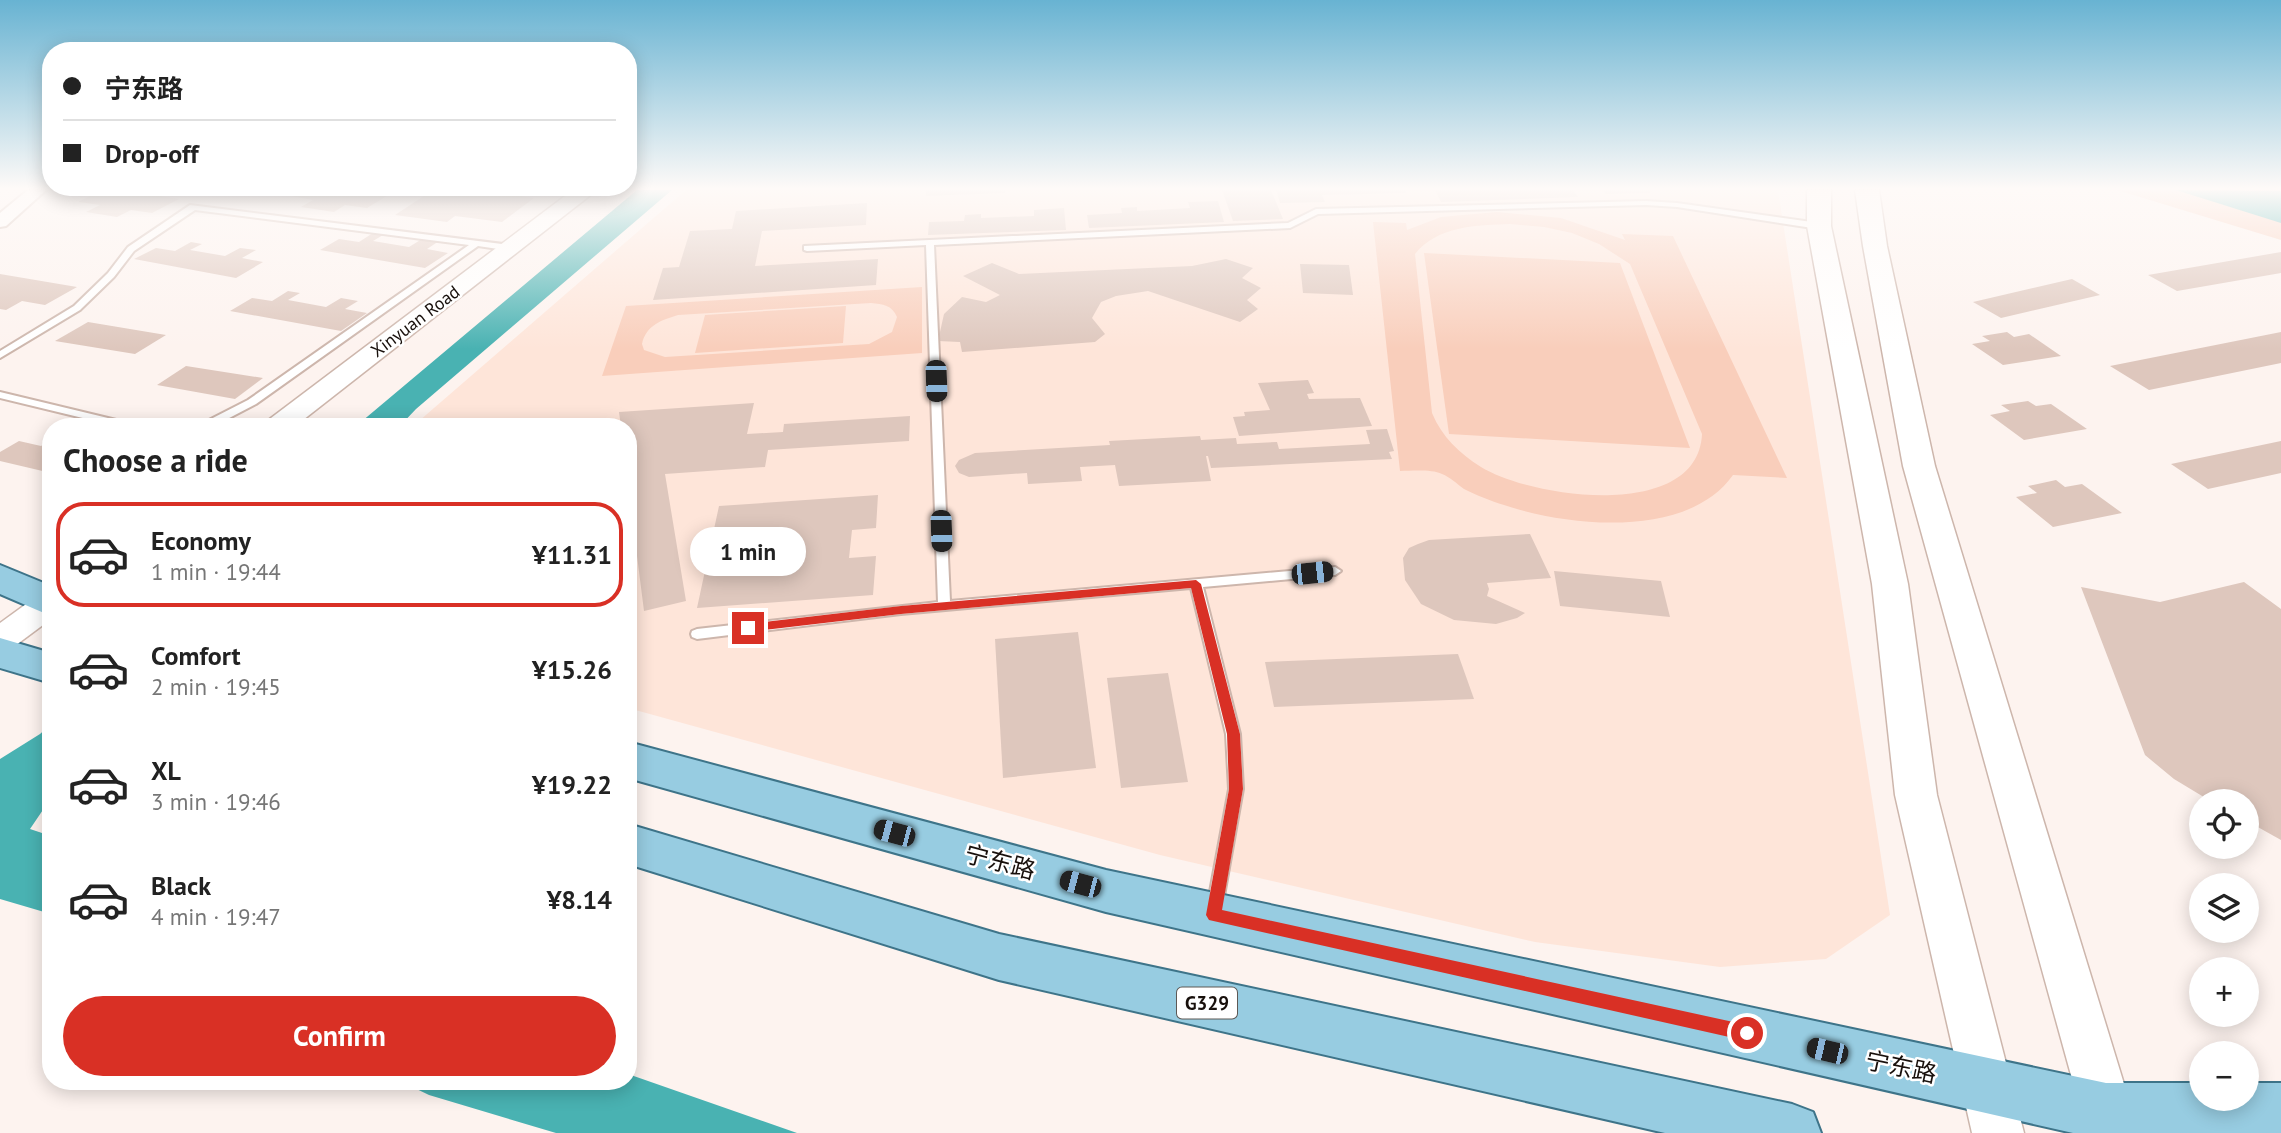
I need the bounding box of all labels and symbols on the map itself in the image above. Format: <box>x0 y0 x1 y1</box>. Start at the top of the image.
street label: Xinyuan Road <box>366 280 464 362</box>
car <box>925 360 948 402</box>
car <box>930 510 953 552</box>
callout: 1 min <box>690 526 806 576</box>
car <box>1291 560 1334 586</box>
route end <box>732 612 764 644</box>
car <box>871 817 918 849</box>
street label: 宁东路 <box>961 838 1039 886</box>
car <box>1057 868 1104 900</box>
road number: G329 <box>1177 987 1237 1018</box>
route start <box>1731 1017 1763 1049</box>
car <box>1805 1036 1850 1066</box>
street label: 宁东路 <box>1863 1044 1939 1090</box>

